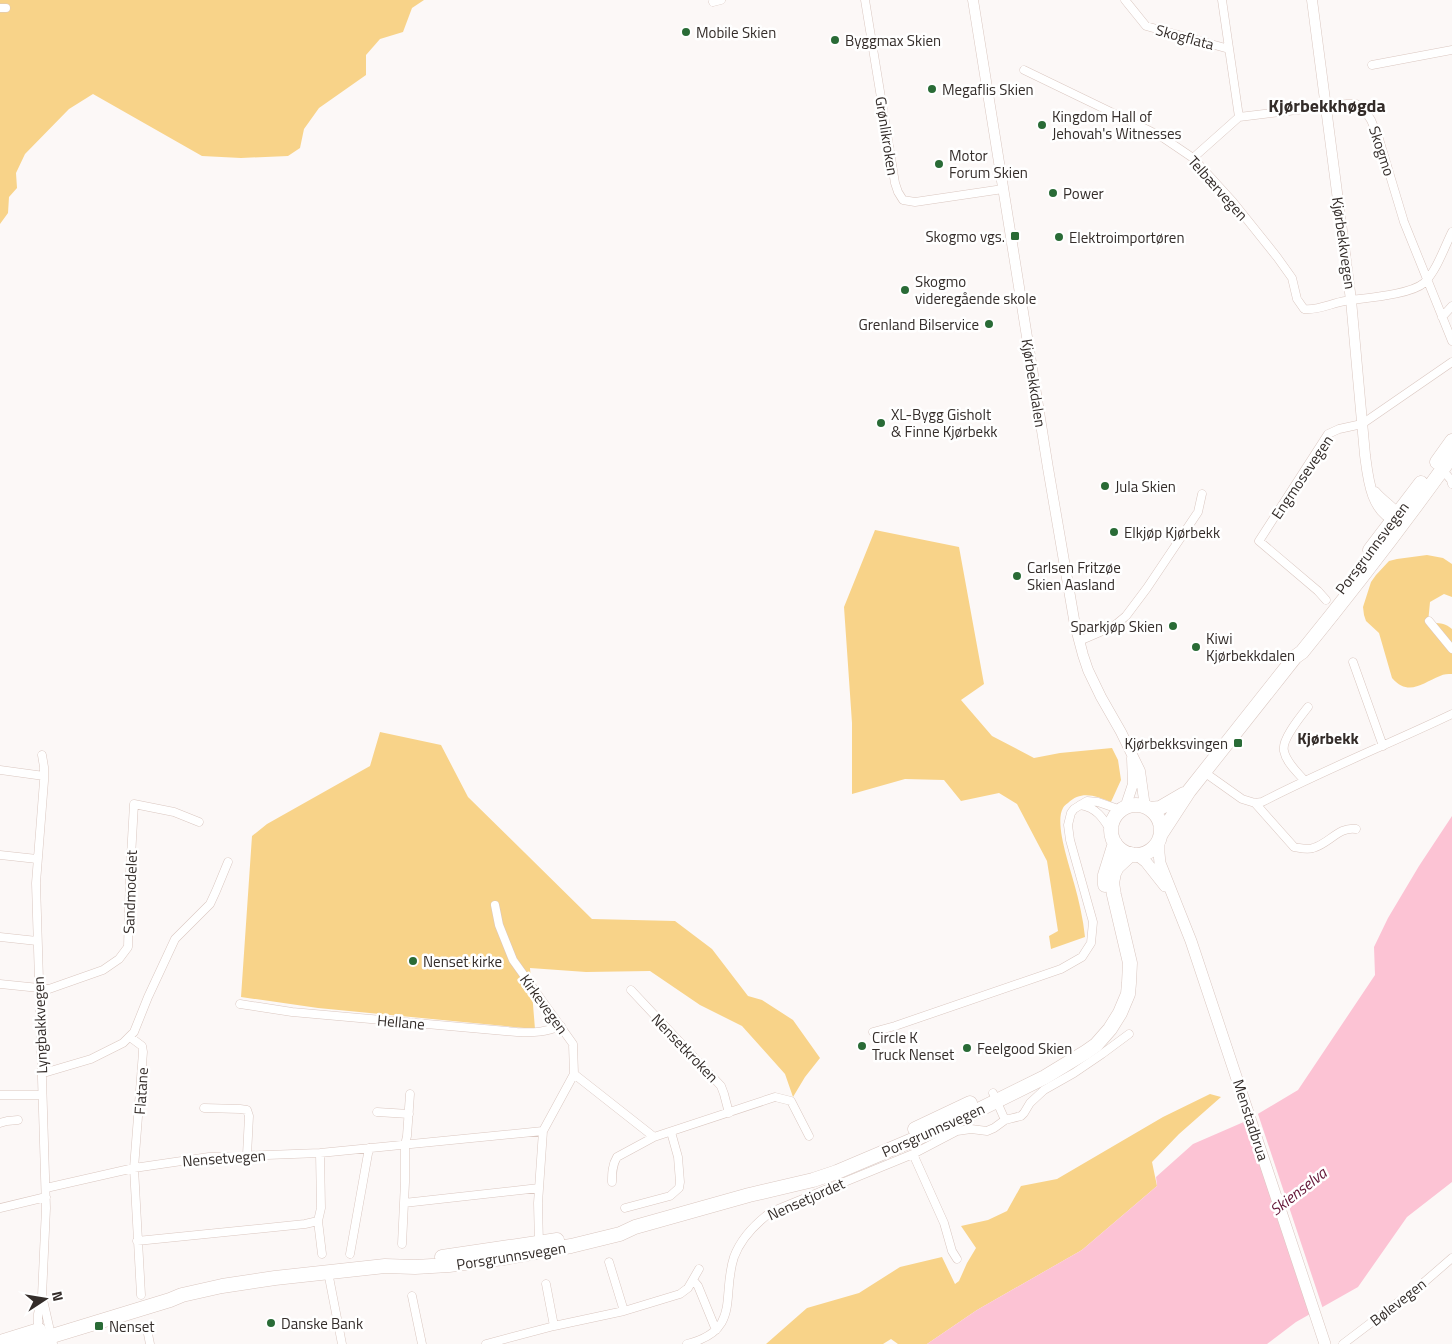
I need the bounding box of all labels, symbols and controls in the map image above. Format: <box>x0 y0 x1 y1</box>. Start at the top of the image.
street label: Skogflata <box>1153 18 1217 56</box>
place label: Mobile Skien <box>696 21 776 44</box>
marker: Mobile Skien <box>680 26 692 38</box>
place label: Byggmax Skien <box>845 29 941 52</box>
marker: Byggmax Skien <box>829 34 841 46</box>
place label: Megaflis Skien <box>942 78 1034 101</box>
marker: Megaflis Skien <box>926 83 938 95</box>
district label: Kjørbekkhøgda <box>1268 92 1386 119</box>
street label: Grønlikroken <box>869 95 905 177</box>
place label: Kingdom Hall of Jehovah's Witnesses <box>1052 105 1181 145</box>
marker: Kingdom Hall of Jehovah's Witnesses <box>1036 119 1048 131</box>
street label: Skogmo <box>1363 123 1401 179</box>
place label: Motor Forum Skien <box>949 144 1028 184</box>
street label: Telbærvegen <box>1182 150 1254 226</box>
marker: Motor Forum Skien <box>933 158 945 170</box>
place label: Power <box>1063 182 1104 205</box>
marker: Power <box>1047 187 1059 199</box>
street label: Kjørbekkvegen <box>1326 195 1362 291</box>
place label: Skogmo vgs. <box>925 225 1005 248</box>
place label: Elektroimportøren <box>1069 226 1184 249</box>
marker: Skogmo vgs. <box>1009 230 1021 242</box>
marker: Elektroimportøren <box>1053 231 1065 243</box>
place label: Skogmo videregående skole <box>915 270 1036 310</box>
marker: Skogmo videregående skole <box>899 284 911 296</box>
place label: Grenland Bilservice <box>859 313 979 336</box>
marker: Grenland Bilservice <box>983 318 995 330</box>
street label: Kjørbekkdalen <box>1016 337 1052 429</box>
place label: XL-Bygg Gisholt & Finne Kjørbekk <box>891 403 998 443</box>
marker: XL-Bygg Gisholt & Finne Kjørbekk <box>875 417 887 429</box>
street label: Engmosevegen <box>1265 430 1339 524</box>
place label: Jula Skien <box>1115 475 1176 498</box>
marker: Jula Skien <box>1099 480 1111 492</box>
street label: Porsgrunnsvegen <box>1330 497 1414 599</box>
place label: Elkjøp Kjørbekk <box>1124 521 1220 544</box>
marker: Elkjøp Kjørbekk <box>1108 526 1120 538</box>
place label: Carlsen Fritzøe Skien Aasland <box>1027 556 1121 596</box>
marker: Carlsen Fritzøe Skien Aasland <box>1011 570 1023 582</box>
place label: Sparkjøp Skien <box>1070 615 1163 638</box>
marker: Sparkjøp Skien <box>1167 620 1179 632</box>
place label: Kiwi Kjørbekkdalen <box>1206 627 1295 667</box>
marker: Kiwi Kjørbekkdalen <box>1190 641 1202 653</box>
district label: Kjørbekk <box>1297 726 1359 750</box>
place label: Kjørbekksvingen <box>1124 732 1228 755</box>
marker: Kjørbekksvingen <box>1232 737 1244 749</box>
street label: Sandmodelet <box>117 849 143 934</box>
place label: Nenset kirke <box>423 950 502 973</box>
marker: Nenset kirke <box>407 955 419 967</box>
street label: Kirkevegen <box>514 969 574 1039</box>
street label: Lyngbakkvegen <box>27 976 53 1074</box>
street label: Hellane <box>376 1008 426 1036</box>
street label: Nensetkroken <box>646 1008 724 1088</box>
place label: Circle K Truck Nenset <box>872 1026 955 1066</box>
place label: Feelgood Skien <box>977 1037 1072 1060</box>
marker: Circle K Truck Nenset <box>856 1040 868 1052</box>
marker: Feelgood Skien <box>961 1042 973 1054</box>
street label: Flatane <box>128 1067 154 1115</box>
street label: Menstadbrua <box>1227 1076 1275 1164</box>
street label: Porsgrunnsvegen <box>878 1097 988 1163</box>
street label: Nensetvegen <box>182 1144 266 1172</box>
water label: Skienselva <box>1264 1160 1332 1221</box>
street label: Nensetjordet <box>764 1171 849 1226</box>
street label: Porsgrunnsvegen <box>455 1236 567 1276</box>
street label: Bølevegen <box>1365 1273 1431 1331</box>
north arrow <box>20 1274 70 1324</box>
text: N <box>47 1289 69 1303</box>
place label: Danske Bank <box>281 1312 363 1335</box>
place label: Nenset <box>109 1315 155 1338</box>
marker: Danske Bank <box>265 1317 277 1329</box>
marker: Nenset <box>93 1320 105 1332</box>

